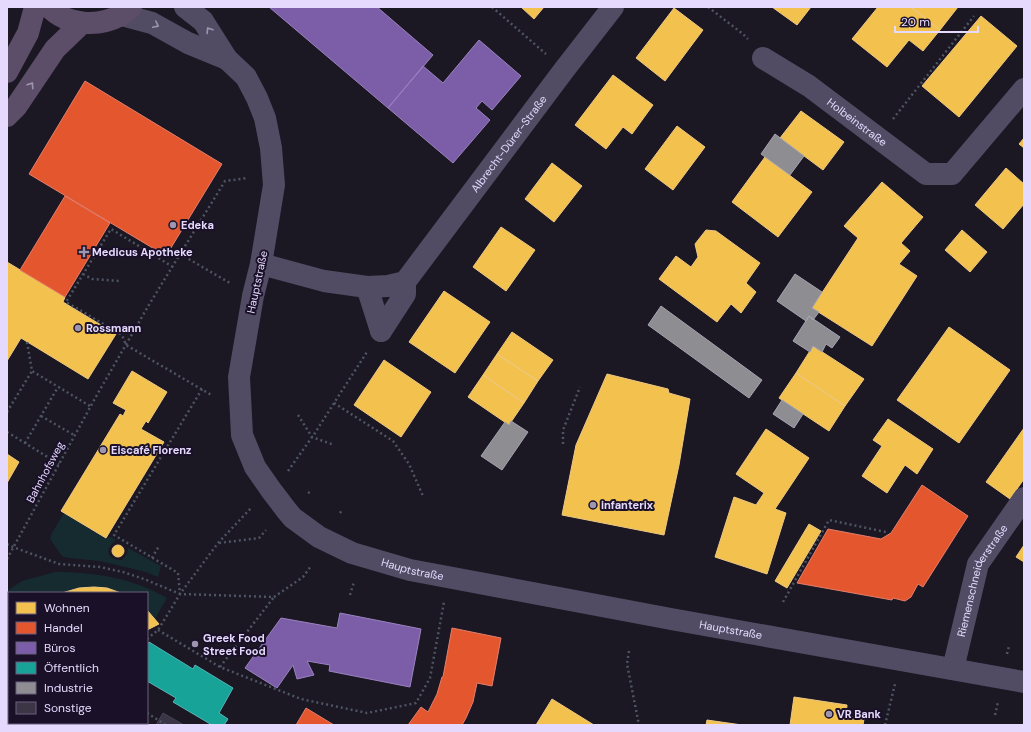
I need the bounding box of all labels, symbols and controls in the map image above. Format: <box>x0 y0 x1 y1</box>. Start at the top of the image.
scale bar <box>895 8 978 34</box>
text: 20 m <box>901 14 930 30</box>
one-way arrow <box>152 20 159 28</box>
one-way arrow <box>207 28 214 35</box>
one-way arrow <box>26 82 34 89</box>
street label: Albrecht-Dürer-Straße <box>468 92 550 195</box>
street label: Holbeinstraße <box>824 95 890 149</box>
place label: Edeka <box>181 218 214 232</box>
marker: Edeka <box>168 220 178 230</box>
place label: Medicus Apotheke <box>92 245 193 259</box>
marker: Medicus Apotheke <box>79 247 89 257</box>
street label: Hauptstraße <box>244 249 270 315</box>
place label: Rossmann <box>86 321 142 335</box>
marker: Rossmann <box>73 323 83 333</box>
street label: Bahnhofsweg <box>23 439 67 505</box>
place label: Eiscafé Florenz <box>111 443 191 457</box>
marker: Eiscafé Florenz <box>98 445 108 455</box>
place label: infanterix <box>601 498 654 512</box>
marker: infanterix <box>588 500 598 510</box>
street label: Riemenschneiderstraße <box>954 522 1011 638</box>
street label: Hauptstraße <box>380 555 445 583</box>
legend <box>8 592 148 724</box>
text: Wohnen <box>44 600 90 616</box>
street label: Hauptstraße <box>698 617 763 642</box>
text: Handel <box>44 620 83 636</box>
place label: Greek Food Street Food <box>203 631 266 658</box>
marker: Greek Food Street Food <box>190 639 200 649</box>
text: Büros <box>44 640 75 656</box>
text: Öffentlich <box>44 660 99 676</box>
text: Industrie <box>44 680 93 696</box>
text: Sonstige <box>44 700 92 716</box>
place label: VR Bank <box>837 707 882 721</box>
marker: VR Bank <box>824 709 834 719</box>

